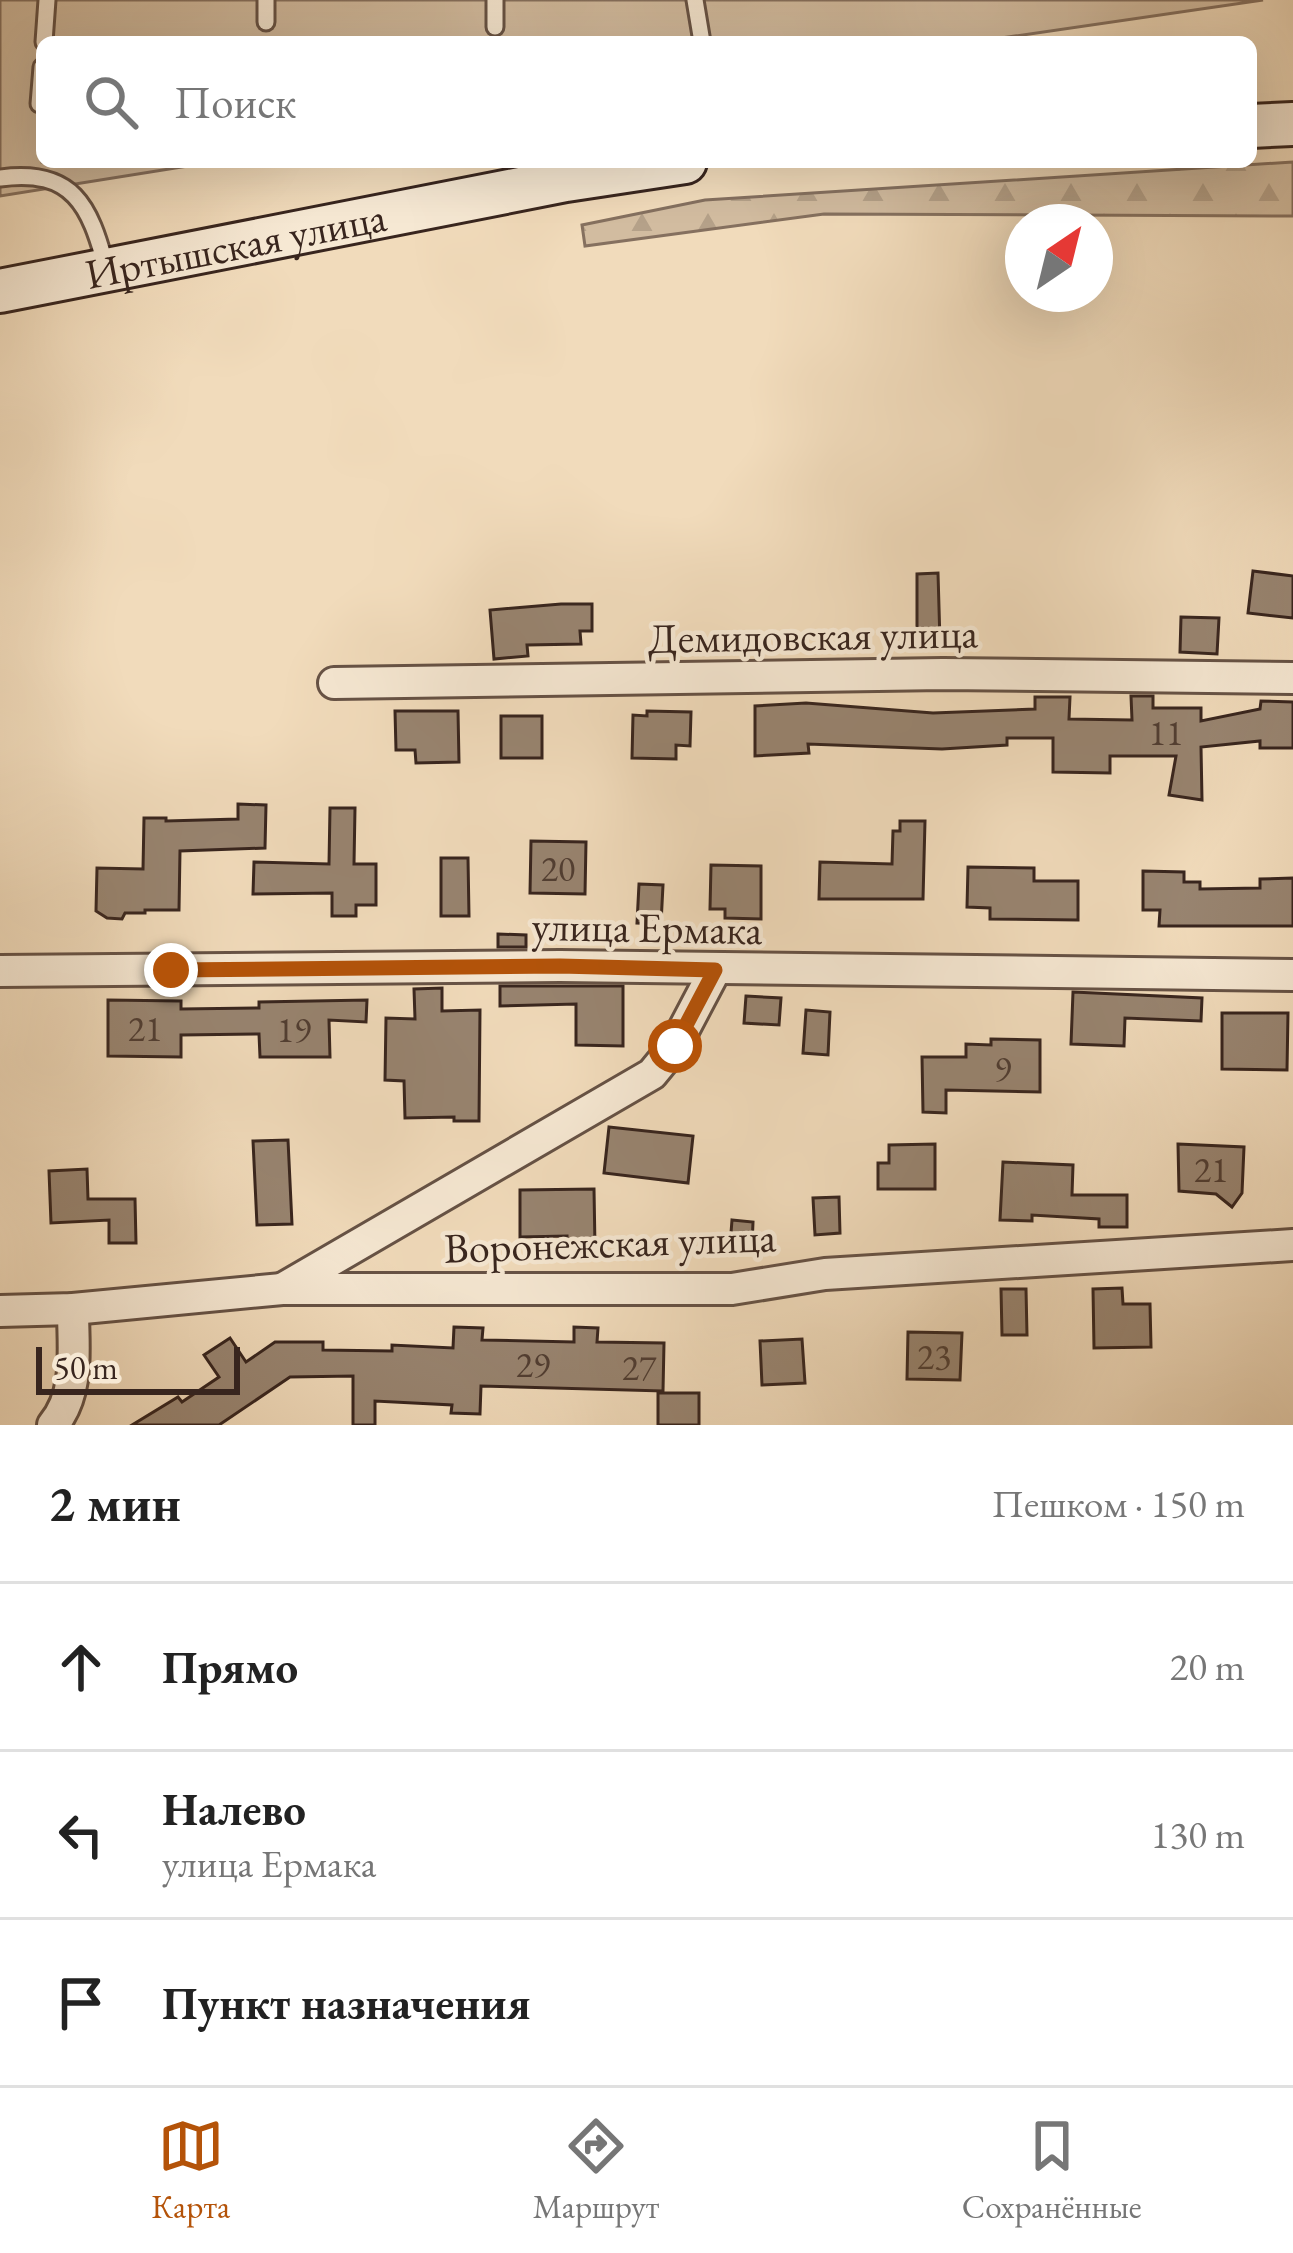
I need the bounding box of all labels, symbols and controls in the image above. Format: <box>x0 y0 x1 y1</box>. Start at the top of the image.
search box <box>36 36 1257 168</box>
icon: search <box>78 69 144 135</box>
text: Поиск <box>174 73 296 131</box>
street label: Иртышская улица <box>80 189 391 302</box>
north arrow <box>1005 204 1113 312</box>
street label: Демидовская улица <box>648 605 979 666</box>
house number: 11 <box>1149 709 1183 756</box>
house number: 20 <box>541 845 575 892</box>
street label: улица Ермака <box>531 898 763 957</box>
route end <box>144 943 198 997</box>
house number: 21 <box>128 1005 162 1052</box>
house number: 19 <box>277 1006 311 1053</box>
route start <box>648 1019 702 1073</box>
house number: 9 <box>994 1045 1012 1092</box>
house number: 21 <box>1194 1146 1228 1193</box>
street label: Воронежская улица <box>443 1209 777 1276</box>
house number: 23 <box>917 1333 951 1380</box>
scale bar <box>36 1341 240 1394</box>
house number: 29 <box>516 1341 550 1388</box>
house number: 27 <box>622 1344 657 1391</box>
text: 50 m <box>54 1346 118 1389</box>
text: 2 мин <box>48 1470 181 1536</box>
text: Пешком · 150 m <box>992 1478 1245 1529</box>
icon: ahead <box>48 1634 114 1700</box>
text: Прямо <box>162 1638 298 1696</box>
text: 20 m <box>1169 1641 1245 1692</box>
text: Налево <box>162 1780 306 1838</box>
icon: left <box>48 1802 114 1868</box>
text: 130 m <box>1151 1809 1245 1860</box>
text: улица Ермака <box>162 1838 376 1889</box>
icon: arrive <box>48 1970 114 2036</box>
text: Пункт назначения <box>162 1974 531 2032</box>
tab: Карта <box>151 2113 230 2228</box>
tab: Маршрут <box>533 2113 659 2228</box>
tab: Сохранённые <box>962 2113 1142 2228</box>

